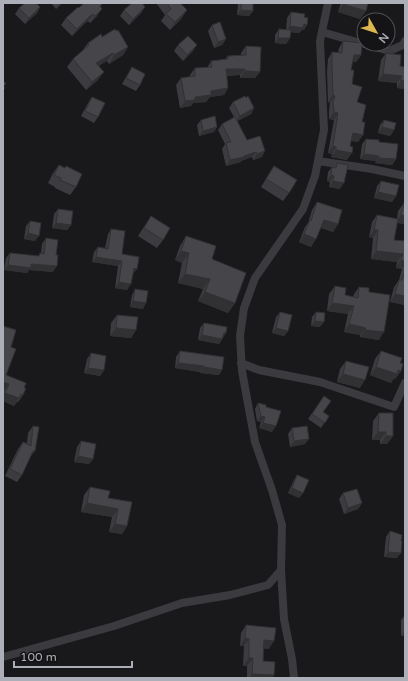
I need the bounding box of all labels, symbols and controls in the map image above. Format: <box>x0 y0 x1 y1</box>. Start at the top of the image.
north arrow <box>356 12 396 52</box>
text: N <box>376 30 391 46</box>
scale bar <box>14 643 132 669</box>
text: 100 m <box>20 650 57 664</box>

